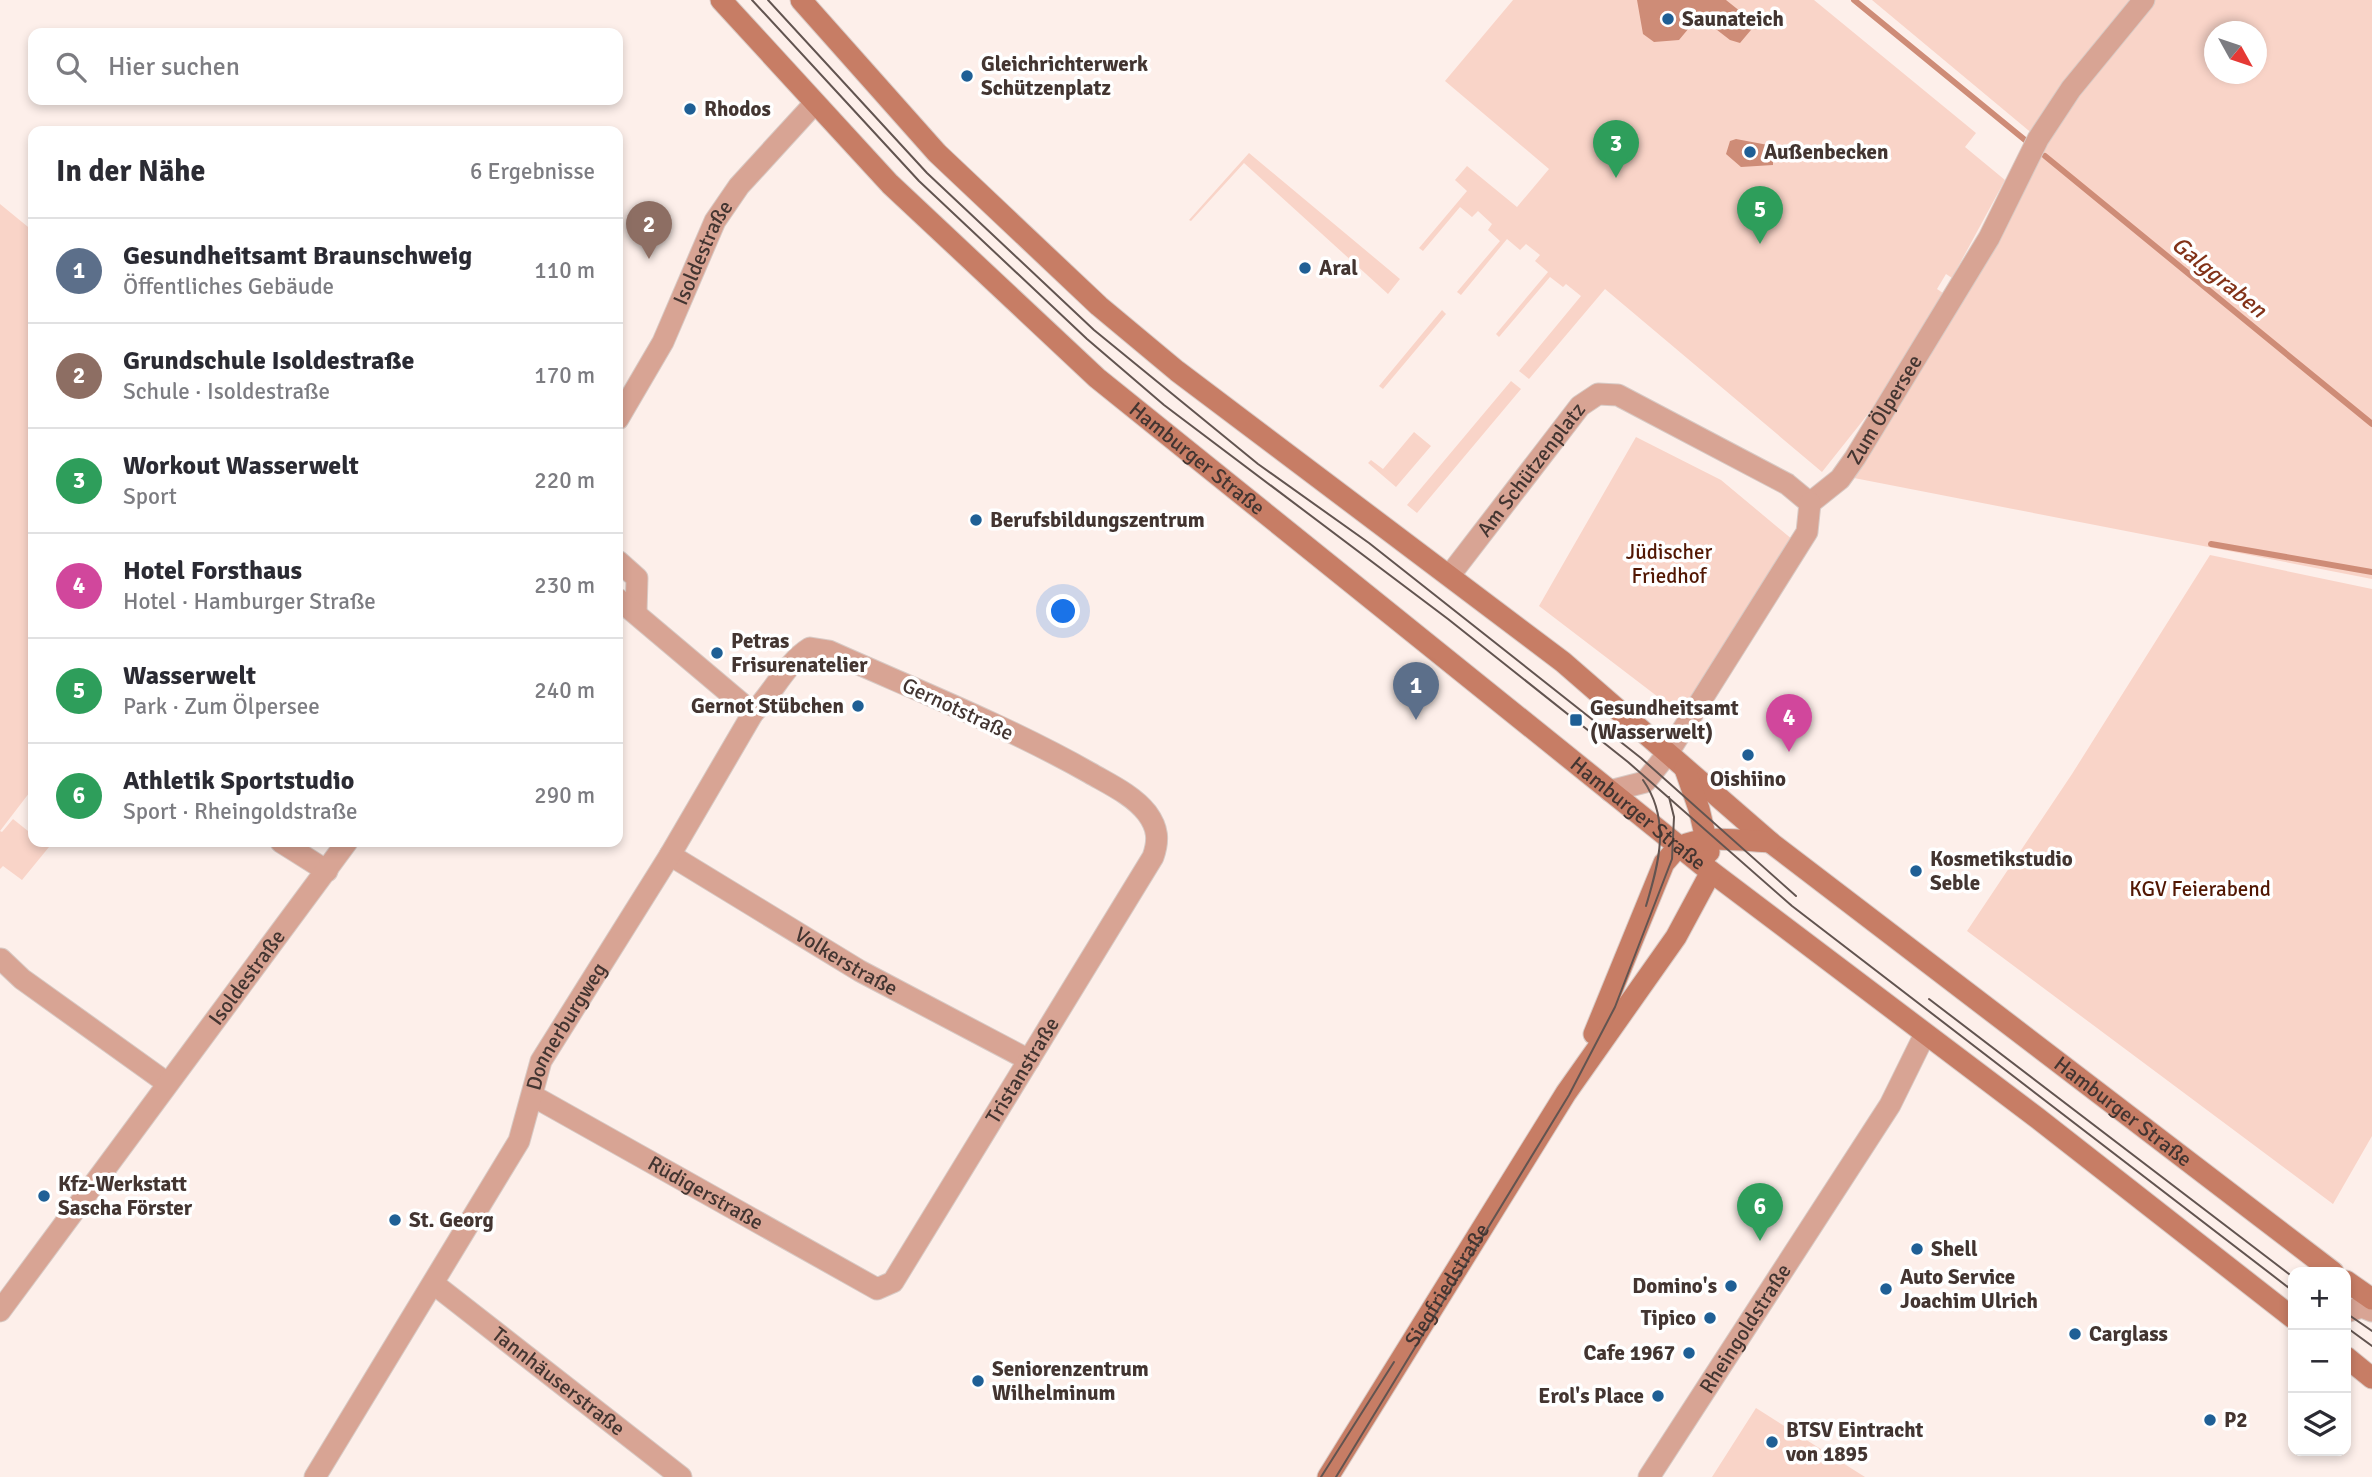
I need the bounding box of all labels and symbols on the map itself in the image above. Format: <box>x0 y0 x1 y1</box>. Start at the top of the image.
place label: Saunateich <box>1682 6 1784 32</box>
marker: Saunateich <box>1660 11 1676 27</box>
north arrow <box>2204 21 2267 84</box>
place label: Gleichrichterwerk Schützenplatz <box>981 51 1148 101</box>
marker: Gleichrichterwerk Schützenplatz <box>959 68 975 84</box>
place label: Rhodos <box>704 96 771 122</box>
marker: Rhodos <box>682 101 698 117</box>
pin: 3 <box>1593 120 1639 178</box>
place label: Außenbecken <box>1764 139 1889 165</box>
marker: Außenbecken <box>1742 144 1758 160</box>
pin: 5 <box>1737 186 1783 244</box>
street label: Isoldestraße <box>667 195 738 309</box>
pin: 2 <box>626 201 672 259</box>
water label: Galggraben <box>2166 230 2273 325</box>
place label: Aral <box>1319 255 1358 281</box>
marker: Aral <box>1297 260 1313 276</box>
street label: Zum Ölpersee <box>1841 350 1928 469</box>
street label: Hamburger Straße <box>1124 396 1270 521</box>
street label: Am Schützenplatz <box>1471 397 1591 542</box>
place label: Berufsbildungszentrum <box>990 507 1205 533</box>
marker: Berufsbildungszentrum <box>968 512 984 528</box>
park label: Jüdischer Friedhof <box>1626 539 1712 589</box>
your location <box>1046 594 1080 628</box>
place label: Petras Frisurenatelier <box>731 628 868 678</box>
marker: Petras Frisurenatelier <box>709 645 725 661</box>
pin: 1 <box>1393 662 1439 720</box>
street label: Gernotstraße <box>898 672 1018 746</box>
place label: Gernot Stübchen <box>691 693 844 719</box>
pin: 4 <box>1766 694 1812 752</box>
place label: Gesundheitsamt (Wasserwelt) <box>1590 695 1739 745</box>
marker: Gernot Stübchen <box>850 698 866 714</box>
marker: Gesundheitsamt (Wasserwelt) <box>1568 712 1584 728</box>
marker: Oishiino <box>1740 747 1756 763</box>
street label: Hamburger Straße <box>1565 751 1711 876</box>
place label: Oishiino <box>1710 766 1786 792</box>
place label: Kosmetikstudio Seble <box>1930 846 2073 896</box>
marker: Kosmetikstudio Seble <box>1908 863 1924 879</box>
park label: KGV Feierabend <box>2129 876 2271 902</box>
street label: Volkerstraße <box>790 921 902 1002</box>
street label: Isoldestraße <box>203 924 291 1030</box>
street label: Donnerburgweg <box>521 958 612 1093</box>
street label: Tristanstraße <box>980 1012 1065 1128</box>
street label: Hamburger Straße <box>2049 1051 2197 1173</box>
street label: Rüdigerstraße <box>643 1150 768 1236</box>
place label: Kfz-Werkstatt Sascha Förster <box>58 1171 193 1221</box>
pin: 6 <box>1737 1183 1783 1241</box>
marker: Kfz-Werkstatt Sascha Förster <box>36 1188 52 1204</box>
place label: St. Georg <box>409 1207 494 1233</box>
marker: St. Georg <box>387 1212 403 1228</box>
street label: Siegfriedstraße <box>1399 1218 1495 1351</box>
place label: Shell <box>1931 1236 1978 1262</box>
marker: Shell <box>1909 1241 1925 1257</box>
street label: Rheingoldstraße <box>1694 1259 1797 1398</box>
place label: Auto Service Joachim Ulrich <box>1900 1264 2038 1314</box>
place label: Domino's <box>1632 1273 1717 1299</box>
marker: Domino's <box>1723 1278 1739 1294</box>
marker: Auto Service Joachim Ulrich <box>1878 1281 1894 1297</box>
place label: Tipico <box>1641 1305 1696 1331</box>
marker: Tipico <box>1702 1310 1718 1326</box>
street label: Tannhäuserstraße <box>487 1321 630 1441</box>
place label: Carglass <box>2089 1321 2168 1347</box>
marker: Carglass <box>2067 1326 2083 1342</box>
place label: Cafe 1967 <box>1584 1340 1675 1366</box>
marker: Cafe 1967 <box>1681 1345 1697 1361</box>
place label: Seniorenzentrum Wilhelminum <box>992 1356 1149 1406</box>
marker: Seniorenzentrum Wilhelminum <box>970 1373 986 1389</box>
place label: Erol's Place <box>1538 1383 1644 1409</box>
marker: Erol's Place <box>1650 1388 1666 1404</box>
place label: P2 <box>2224 1407 2248 1433</box>
marker: P2 <box>2202 1412 2218 1428</box>
place label: BTSV Eintracht von 1895 <box>1785 1417 1924 1467</box>
marker: BTSV Eintracht von 1895 <box>1764 1434 1780 1450</box>

